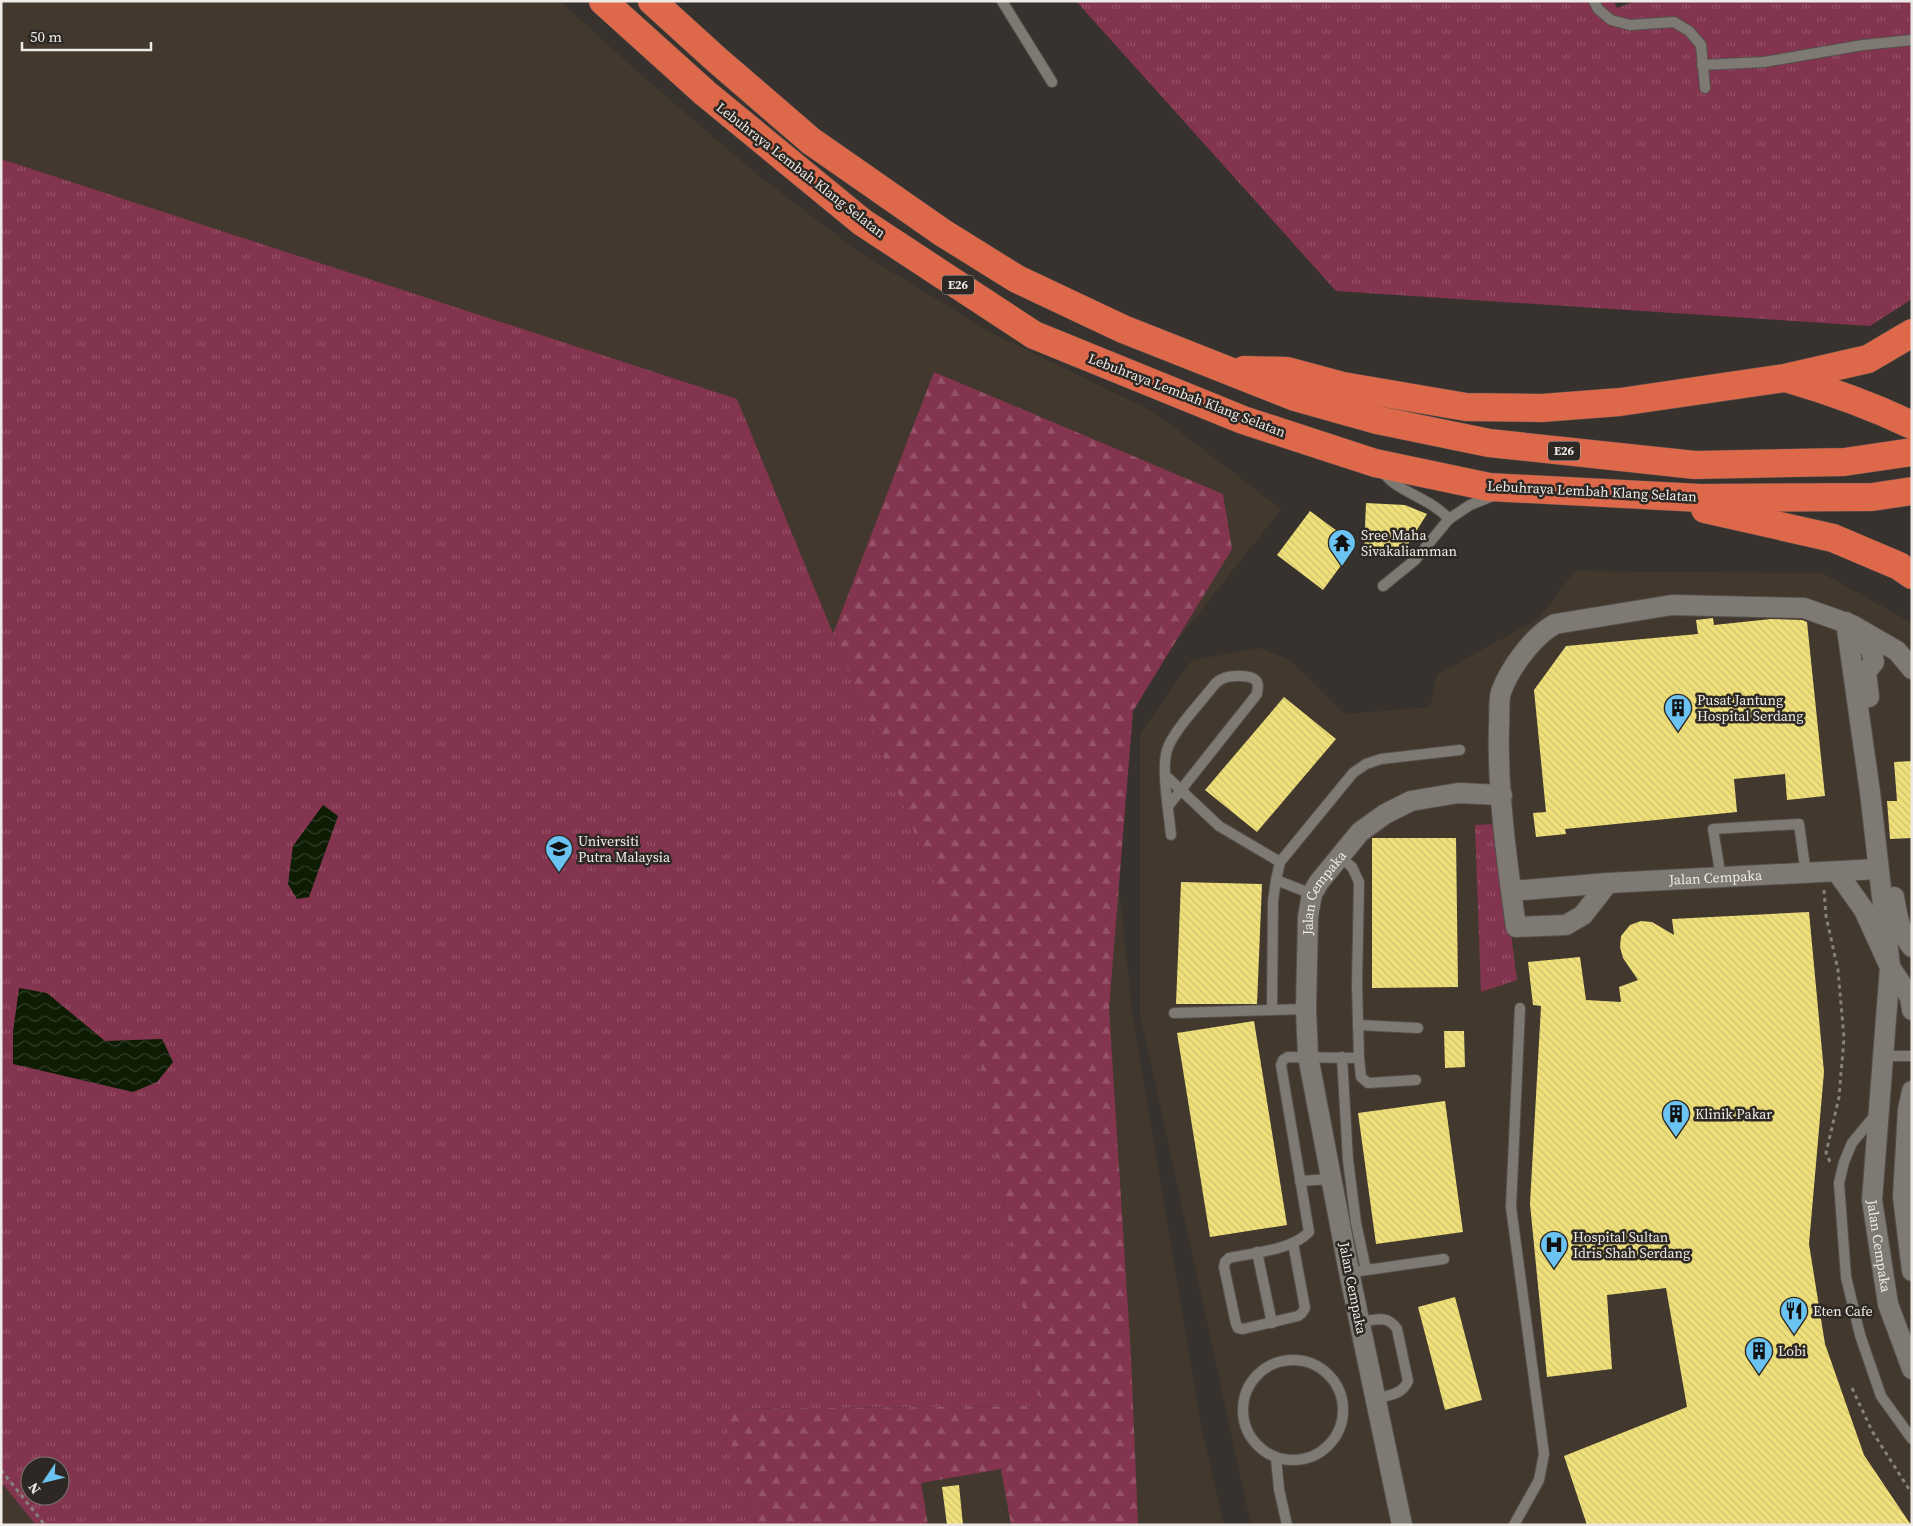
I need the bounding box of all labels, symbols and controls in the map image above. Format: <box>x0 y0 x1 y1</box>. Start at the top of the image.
scale bar <box>22 20 151 52</box>
text: 50 m <box>30 26 62 47</box>
street label: Lebuhraya Lembah Klang Selatan <box>712 98 890 243</box>
road number: E26 <box>942 276 974 294</box>
street label: Lebuhraya Lembah Klang Selatan <box>1085 348 1289 442</box>
road number: E26 <box>1548 442 1580 461</box>
street label: Lebuhraya Lembah Klang Selatan <box>1487 476 1698 507</box>
place label: Sree Maha Sivakaliamman <box>1361 525 1458 561</box>
temple icon: Sree Maha Sivakaliamman <box>1327 528 1357 567</box>
place label: Pusat Jantung Hospital Serdang <box>1697 690 1804 726</box>
building icon: Pusat Jantung Hospital Serdang <box>1663 693 1693 732</box>
place label: Universiti Putra Malaysia <box>578 831 671 867</box>
school or university icon: Universiti Putra Malaysia <box>544 834 574 873</box>
street label: Jalan Cempaka <box>1298 846 1351 936</box>
street label: Jalan Cempaka <box>1667 865 1764 890</box>
building icon: Klinik Pakar <box>1661 1099 1691 1138</box>
place label: Klinik Pakar <box>1695 1104 1772 1124</box>
street label: Jalan Cempaka <box>1862 1197 1896 1294</box>
place label: Hospital Sultan Idris Shah Serdang <box>1573 1227 1690 1263</box>
hospital icon: Hospital Sultan Idris Shah Serdang <box>1539 1230 1569 1269</box>
street label: Jalan Cempaka <box>1334 1239 1372 1337</box>
restaurant icon: Eten Cafe <box>1779 1296 1809 1335</box>
place label: Eten Cafe <box>1813 1301 1873 1321</box>
building icon: Lobi <box>1744 1336 1774 1375</box>
place label: Lobi <box>1778 1341 1806 1361</box>
north arrow <box>20 1456 70 1506</box>
text: N <box>23 1479 45 1498</box>

